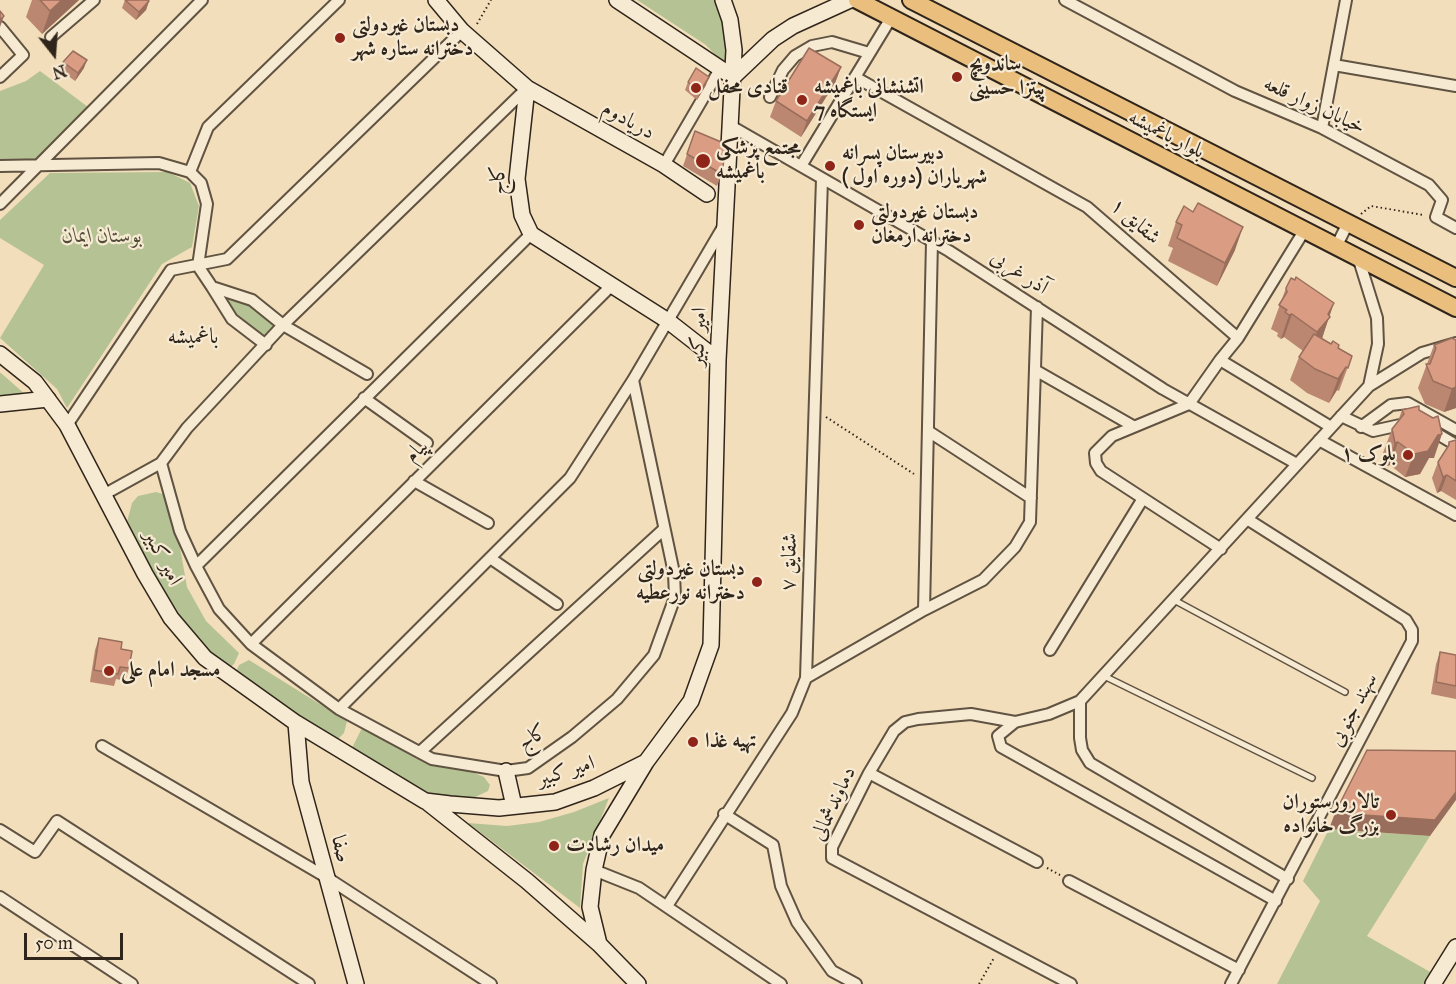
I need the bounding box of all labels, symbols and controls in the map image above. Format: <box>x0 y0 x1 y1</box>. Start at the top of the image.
place label: دبستان غیردولتی دخترانه ستاره شهر <box>352 13 473 63</box>
north arrow <box>24 24 84 84</box>
marker: دبستان غیردولتی دخترانه ستاره شهر <box>333 31 347 45</box>
place label: ساندویچ پیتزا حسینی <box>969 52 1045 102</box>
text: N <box>50 61 69 83</box>
marker: ساندویچ پیتزا حسینی <box>950 70 964 84</box>
street label: خیابان زوار قلعه <box>1259 71 1369 141</box>
place label: قنادی محفل <box>708 75 788 101</box>
place label: اتشنشانی باغمیشه ایستگاه 7 <box>814 75 924 125</box>
marker: قنادی محفل <box>689 81 703 95</box>
marker: اتشنشانی باغمیشه ایستگاه 7 <box>795 93 809 107</box>
street label: دریادوم <box>597 96 659 146</box>
street label: بلوار باغمیشه <box>1124 105 1208 165</box>
place label: مجتمع پزشکی باغمیشه <box>716 136 801 186</box>
place label: دبیرستان پسرانه شهریاران (دوره اول ) <box>842 141 987 191</box>
marker: مجتمع پزشکی باغمیشه <box>694 152 712 170</box>
marker: دبیرستان پسرانه شهریاران (دوره اول ) <box>823 159 837 173</box>
street label: کاج <box>486 165 512 195</box>
street label: شقایق ۱ <box>1105 193 1165 251</box>
place label: دبستان غیردولتی دخترانه ارمغان <box>871 200 978 250</box>
marker: دبستان غیردولتی دخترانه ارمغان <box>852 218 866 232</box>
park label: بوستان ایمان <box>62 224 142 250</box>
street label: آذر غربی <box>985 245 1053 301</box>
street label: امیر کبیر <box>685 307 713 367</box>
district label: باغمیشه <box>168 325 218 351</box>
street label: پیام <box>400 434 434 468</box>
place label: بلوک ۱ <box>1341 442 1396 468</box>
marker: بلوک ۱ <box>1401 448 1415 462</box>
street label: امیر کبیر <box>137 526 187 590</box>
street label: شقایق ۷ <box>776 532 804 592</box>
place label: دبستان غیردولتی دخترانه نورعطیه <box>636 557 745 607</box>
marker: دبستان غیردولتی دخترانه نورعطیه <box>750 575 764 589</box>
place label: مسجد امام علی <box>121 658 220 684</box>
marker: مسجد امام علی <box>102 664 116 678</box>
street label: سهند جنوبی <box>1324 669 1384 751</box>
street label: کاج <box>514 719 552 757</box>
place label: تهیه غذا <box>705 729 756 755</box>
marker: تهیه غذا <box>686 735 700 749</box>
street label: امیر کبیر <box>534 751 598 793</box>
street label: دماوندشمالی <box>806 763 862 845</box>
place label: تالارورستوران بزرگ خانواده <box>1282 790 1379 840</box>
marker: تالارورستوران بزرگ خانواده <box>1384 808 1398 822</box>
street label: صفا <box>324 833 356 865</box>
place label: میدان رشادت <box>566 833 664 859</box>
marker: میدان رشادت <box>547 839 561 853</box>
scale bar <box>27 921 126 959</box>
text: 50 m <box>35 932 73 954</box>

